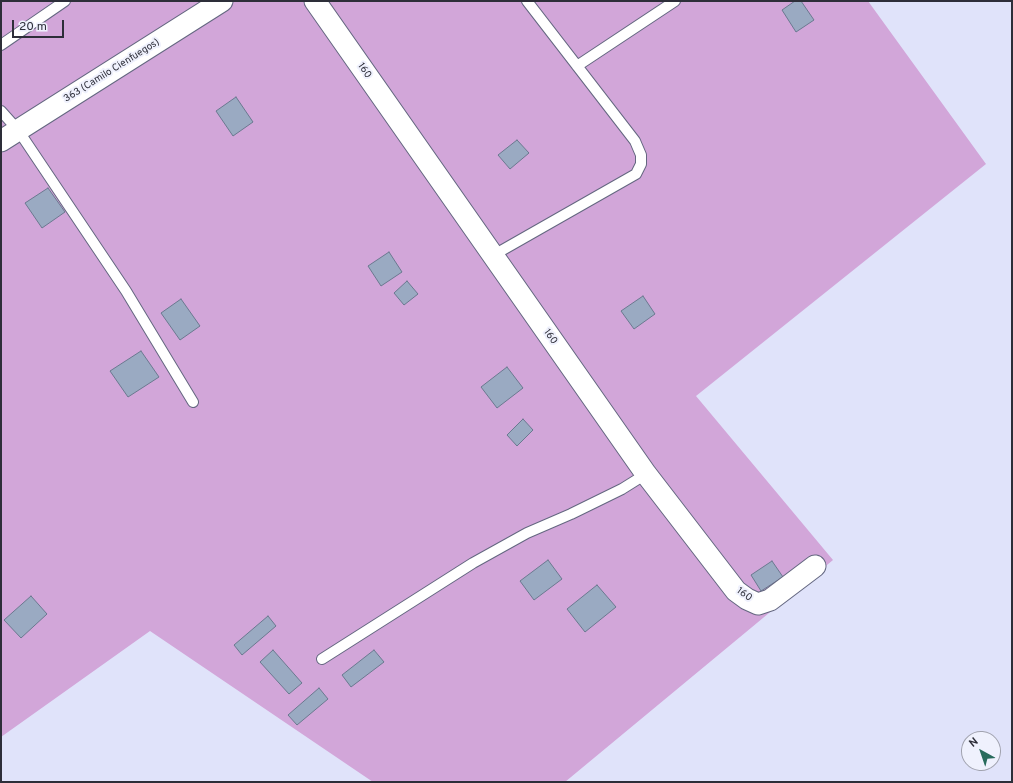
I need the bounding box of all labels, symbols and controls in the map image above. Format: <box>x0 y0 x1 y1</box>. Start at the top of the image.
scale bar <box>14 12 66 38</box>
text: 20 m <box>19 19 47 35</box>
street label: 363 (Camilo Cienfuegos) <box>62 37 162 105</box>
street label: 160 <box>354 61 374 81</box>
street label: 160 <box>540 327 560 347</box>
street label: 160 <box>734 585 754 605</box>
north arrow <box>961 731 1001 771</box>
text: N <box>966 735 981 750</box>

